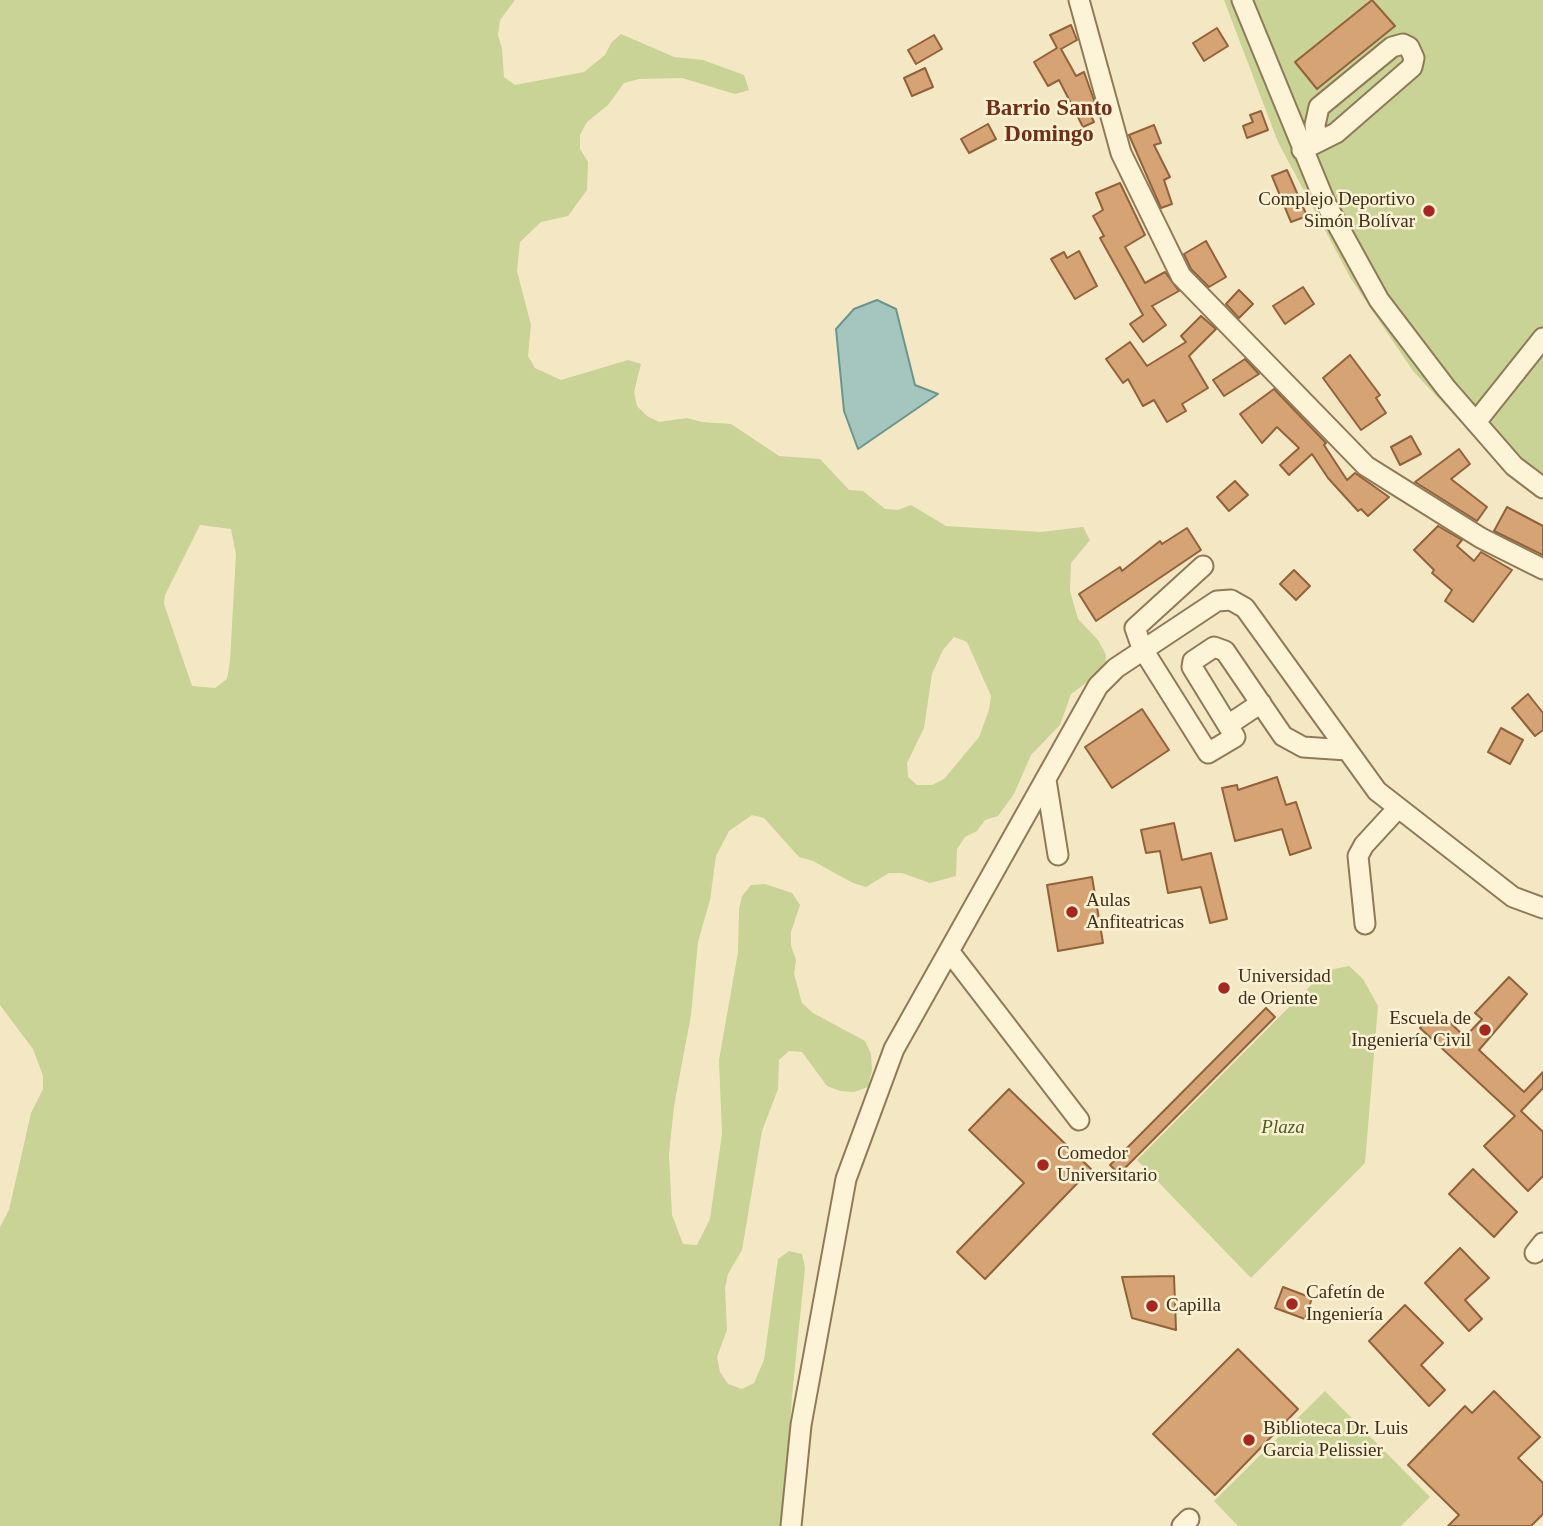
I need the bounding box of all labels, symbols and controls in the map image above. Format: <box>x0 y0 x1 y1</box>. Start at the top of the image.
district label: Barrio Santo Domingo <box>985 95 1113 149</box>
place label: Complejo Deportivo Simón Bolívar <box>1258 189 1415 233</box>
marker: Complejo Deportivo Simón Bolívar <box>1421 203 1437 219</box>
place label: Aulas Anfiteatricas <box>1086 890 1184 934</box>
marker: Aulas Anfiteatricas <box>1064 904 1080 920</box>
place label: Universidad de Oriente <box>1238 966 1331 1010</box>
marker: Universidad de Oriente <box>1216 980 1232 996</box>
place label: Escuela de Ingeniería Civil <box>1351 1008 1471 1052</box>
marker: Escuela de Ingeniería Civil <box>1477 1022 1493 1038</box>
park label: Plaza <box>1261 1117 1305 1139</box>
place label: Comedor Universitario <box>1057 1143 1157 1187</box>
marker: Comedor Universitario <box>1035 1157 1051 1173</box>
place label: Cafetín de Ingeniería <box>1306 1282 1385 1326</box>
place label: Capilla <box>1166 1295 1221 1317</box>
marker: Cafetín de Ingeniería <box>1284 1296 1300 1312</box>
marker: Capilla <box>1144 1298 1160 1314</box>
place label: Biblioteca Dr. Luis Garcia Pelissier <box>1263 1418 1408 1462</box>
marker: Biblioteca Dr. Luis Garcia Pelissier <box>1241 1432 1257 1448</box>

